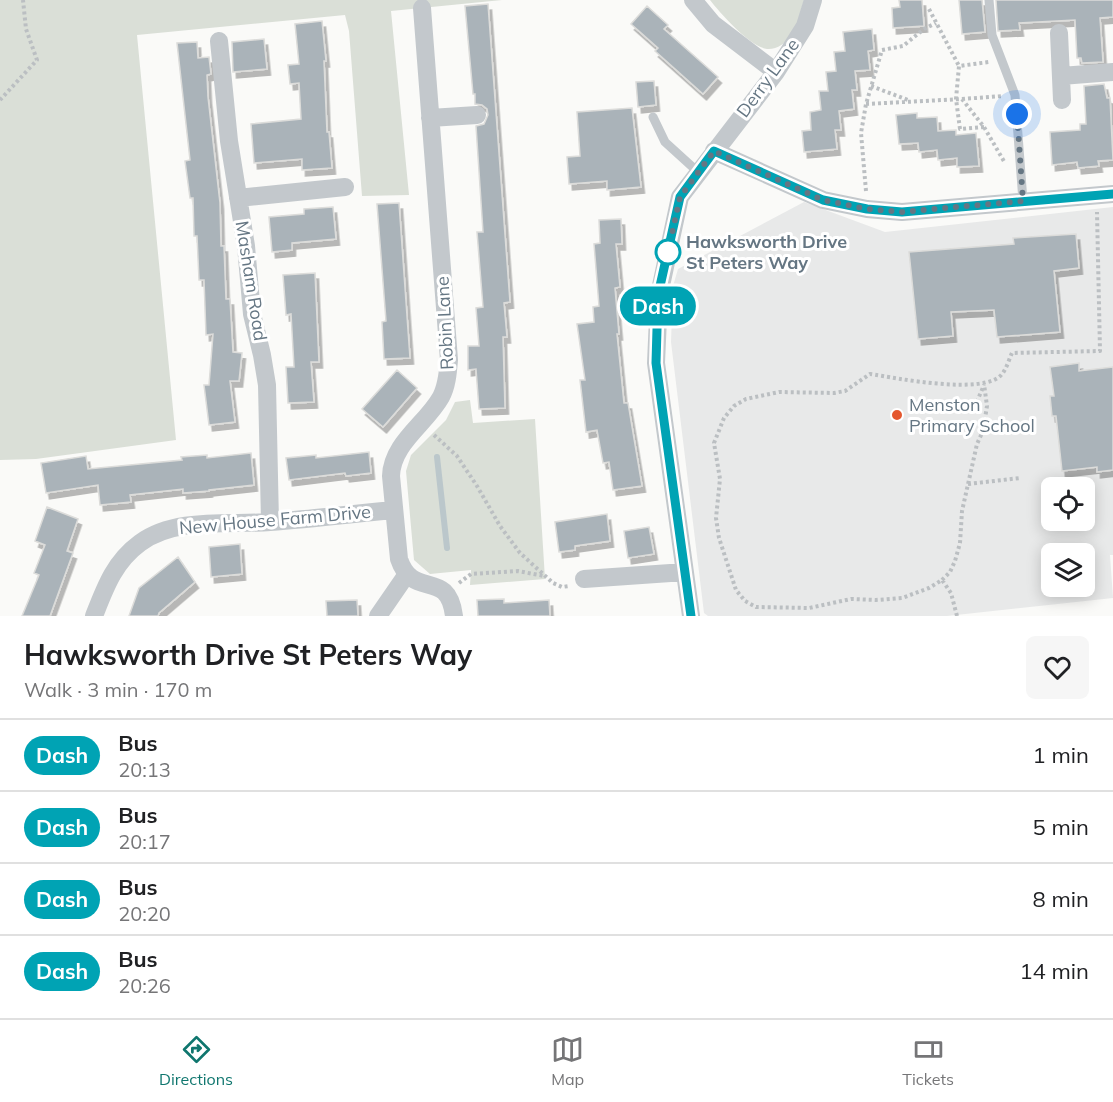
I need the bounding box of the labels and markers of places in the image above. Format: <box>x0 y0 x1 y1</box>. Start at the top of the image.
place label: Hawksworth Drive St Peters Way <box>686 230 847 274</box>
marker: Hawksworth Drive St Peters Way <box>655 239 681 265</box>
place label: Menston Primary School <box>909 393 1035 437</box>
marker: Menston Primary School <box>890 408 904 422</box>

